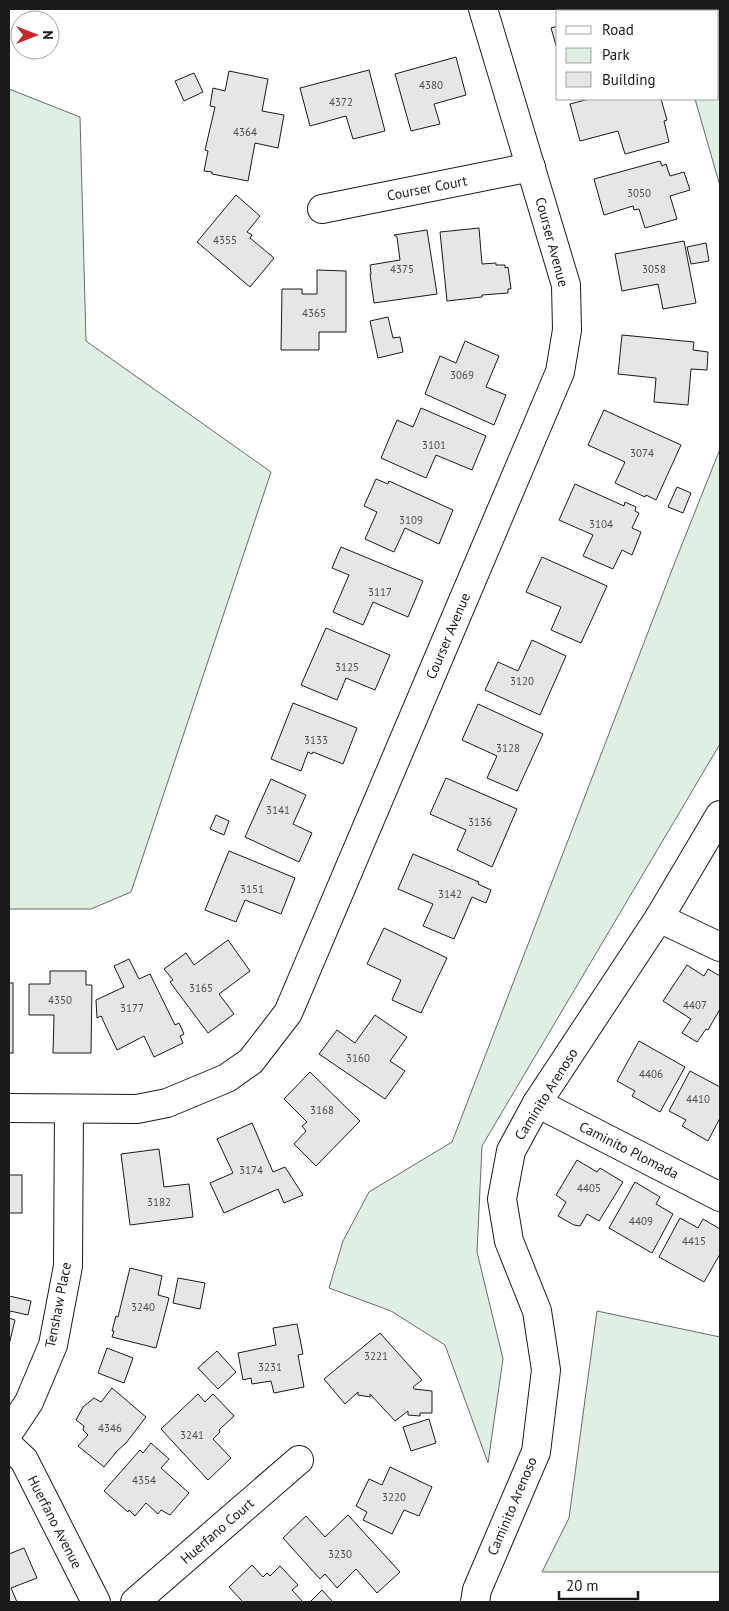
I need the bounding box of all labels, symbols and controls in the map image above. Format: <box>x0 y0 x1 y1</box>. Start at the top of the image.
north arrow <box>10 10 60 60</box>
legend <box>556 10 719 100</box>
text: Road <box>602 20 634 39</box>
text: N <box>39 30 57 40</box>
text: Park <box>602 45 630 64</box>
text: Building <box>602 70 656 89</box>
house number: 4380 <box>419 78 443 92</box>
house number: 4372 <box>329 95 353 109</box>
house number: 4364 <box>233 125 257 139</box>
street label: Courser Court <box>385 171 469 205</box>
house number: 3050 <box>627 186 651 200</box>
street label: Courser Avenue <box>531 195 573 289</box>
house number: 4355 <box>213 233 237 247</box>
house number: 4375 <box>390 262 414 276</box>
house number: 3058 <box>642 262 666 276</box>
house number: 4365 <box>302 306 326 320</box>
house number: 3069 <box>450 368 474 382</box>
house number: 3101 <box>422 438 446 452</box>
house number: 3074 <box>630 446 654 460</box>
house number: 3109 <box>399 513 423 527</box>
house number: 3104 <box>589 517 613 531</box>
house number: 3117 <box>368 585 392 599</box>
street label: Courser Avenue <box>422 590 474 682</box>
house number: 3125 <box>335 660 359 674</box>
house number: 3120 <box>510 674 534 688</box>
house number: 3133 <box>304 733 328 747</box>
house number: 3128 <box>496 741 520 755</box>
house number: 3141 <box>266 803 290 817</box>
house number: 3136 <box>468 815 492 829</box>
house number: 3151 <box>240 882 264 896</box>
house number: 3142 <box>438 887 462 901</box>
house number: 3165 <box>189 981 213 995</box>
house number: 4350 <box>48 993 72 1007</box>
house number: 4407 <box>683 998 707 1012</box>
house number: 3177 <box>120 1001 144 1015</box>
street label: Caminito Arenoso <box>510 1045 582 1143</box>
house number: 3160 <box>346 1051 370 1065</box>
house number: 4406 <box>639 1067 663 1081</box>
house number: 4410 <box>686 1092 710 1106</box>
house number: 3168 <box>310 1103 334 1117</box>
street label: Caminito Plomada <box>576 1117 682 1183</box>
house number: 3174 <box>239 1163 263 1177</box>
house number: 4405 <box>577 1181 601 1195</box>
house number: 3182 <box>147 1195 171 1209</box>
house number: 4409 <box>629 1214 653 1228</box>
house number: 4415 <box>682 1234 706 1248</box>
street label: Tenshaw Place <box>41 1261 75 1349</box>
house number: 3240 <box>131 1300 155 1314</box>
house number: 3221 <box>364 1349 388 1363</box>
house number: 3231 <box>258 1360 282 1374</box>
house number: 4346 <box>98 1421 122 1435</box>
house number: 3241 <box>180 1428 204 1442</box>
street label: Caminito Arenoso <box>483 1454 541 1558</box>
street label: Huerfano Avenue <box>24 1472 86 1572</box>
house number: 4354 <box>132 1473 156 1487</box>
house number: 3220 <box>382 1490 406 1504</box>
street label: Huerfano Court <box>177 1494 258 1568</box>
house number: 3230 <box>328 1547 352 1561</box>
scale bar <box>559 1568 638 1600</box>
text: 20 m <box>566 1576 599 1595</box>

